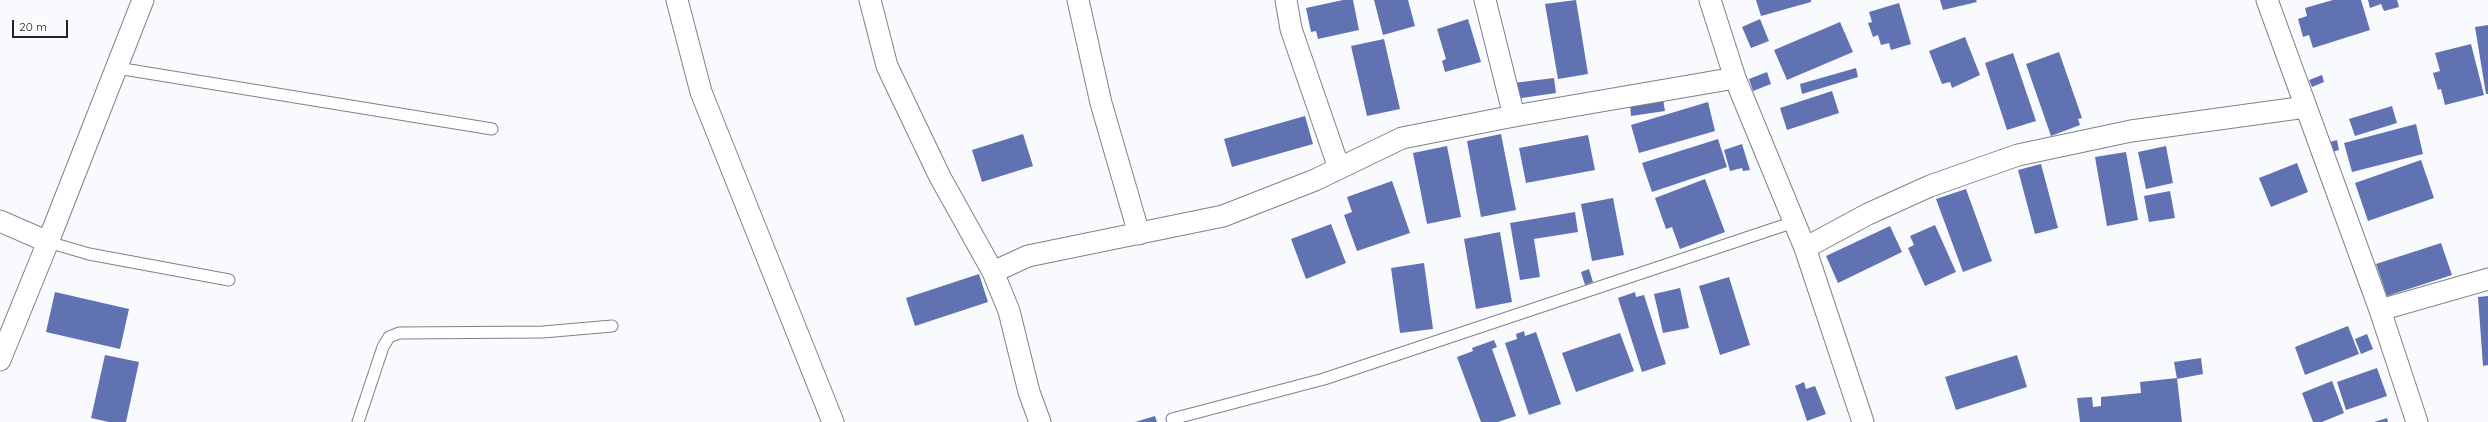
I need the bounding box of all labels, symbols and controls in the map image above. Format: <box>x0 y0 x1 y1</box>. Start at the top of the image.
scale bar <box>14 12 70 38</box>
text: 20 m <box>19 19 47 34</box>

